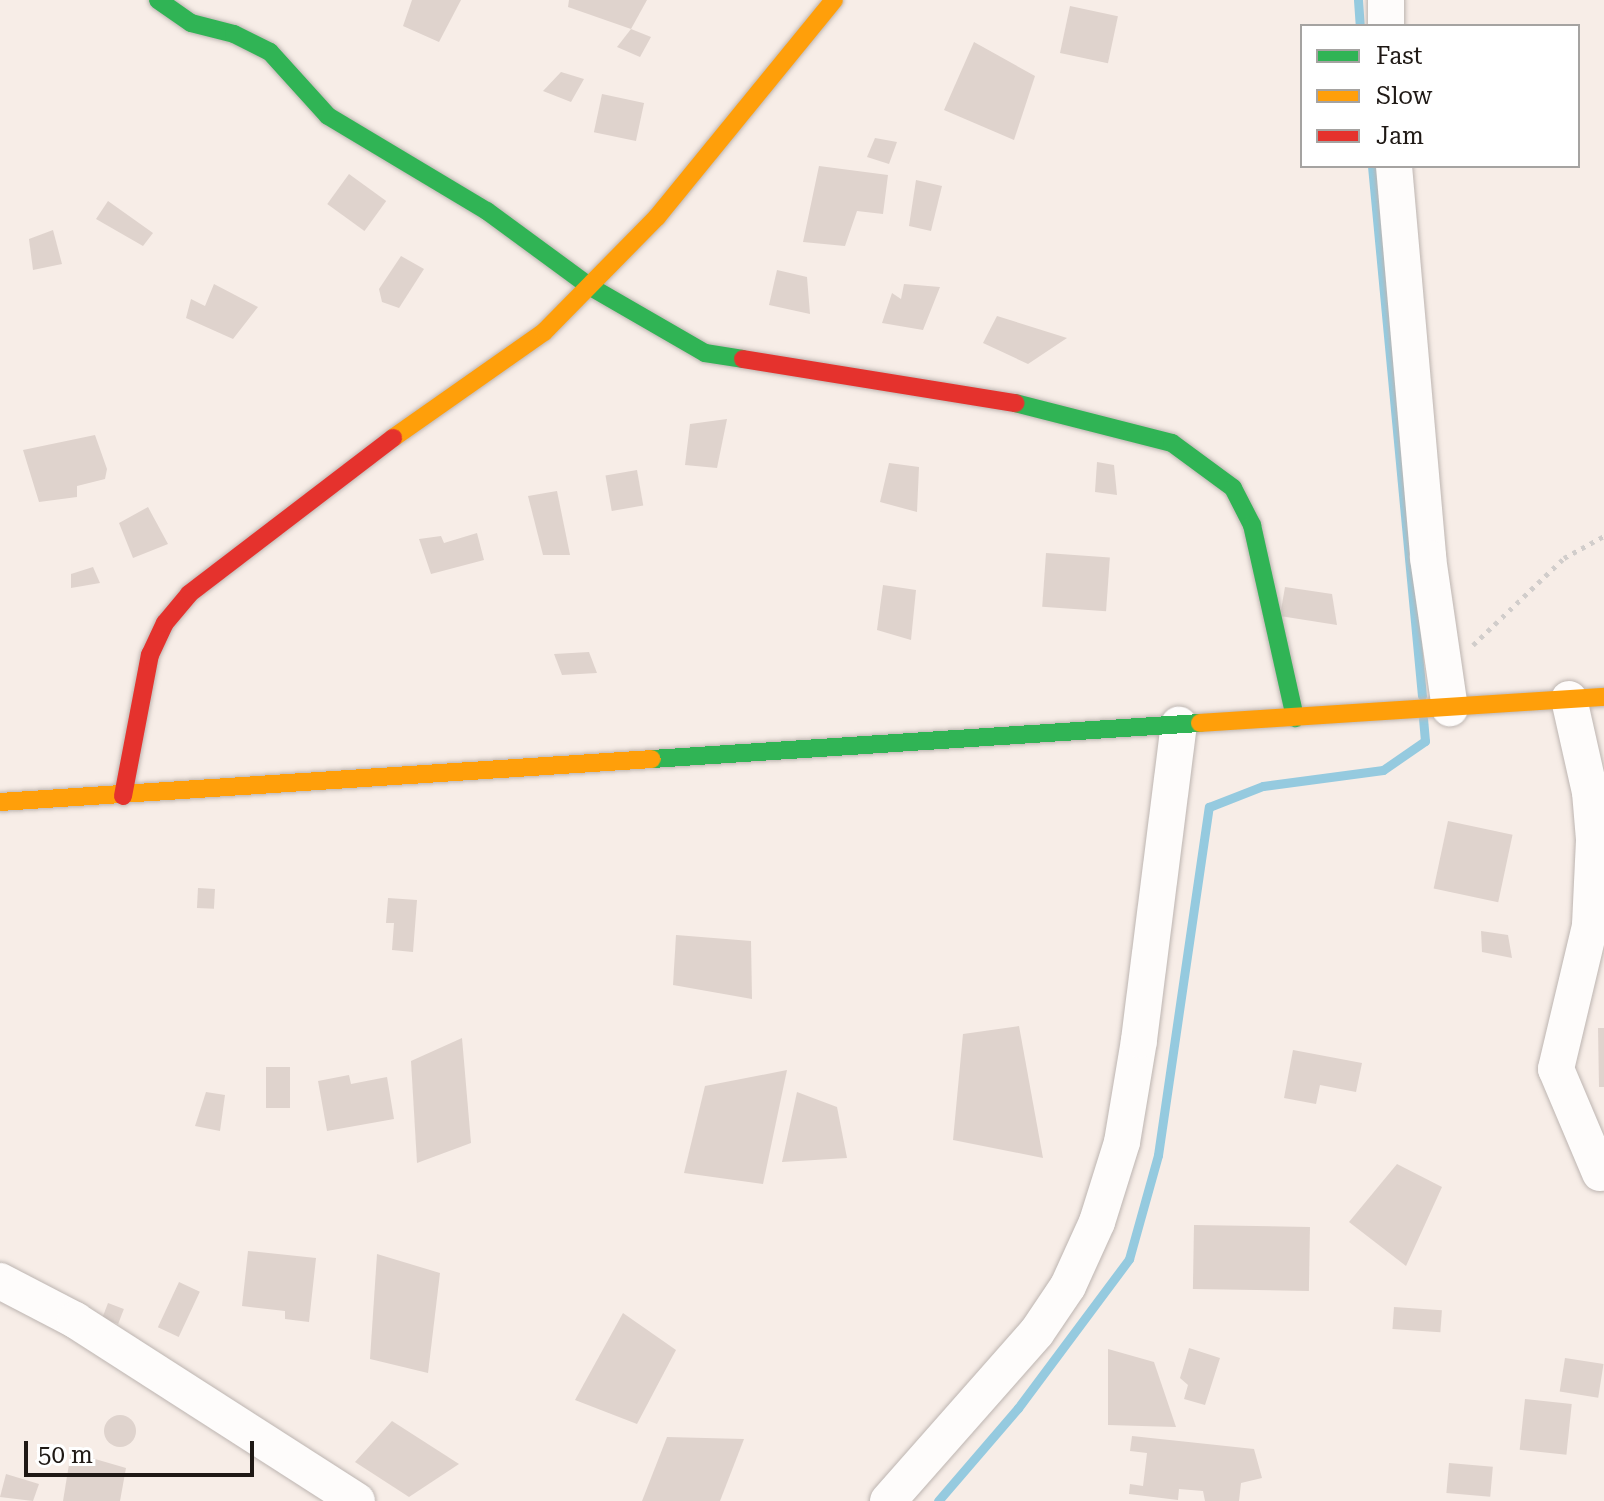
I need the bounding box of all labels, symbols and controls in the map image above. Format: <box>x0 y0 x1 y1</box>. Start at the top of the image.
legend <box>1300 24 1580 168</box>
text: Fast <box>1376 42 1423 70</box>
text: Slow <box>1376 82 1432 110</box>
text: Jam <box>1376 122 1424 150</box>
scale bar <box>28 1425 258 1475</box>
text: 50 m <box>38 1441 93 1469</box>

